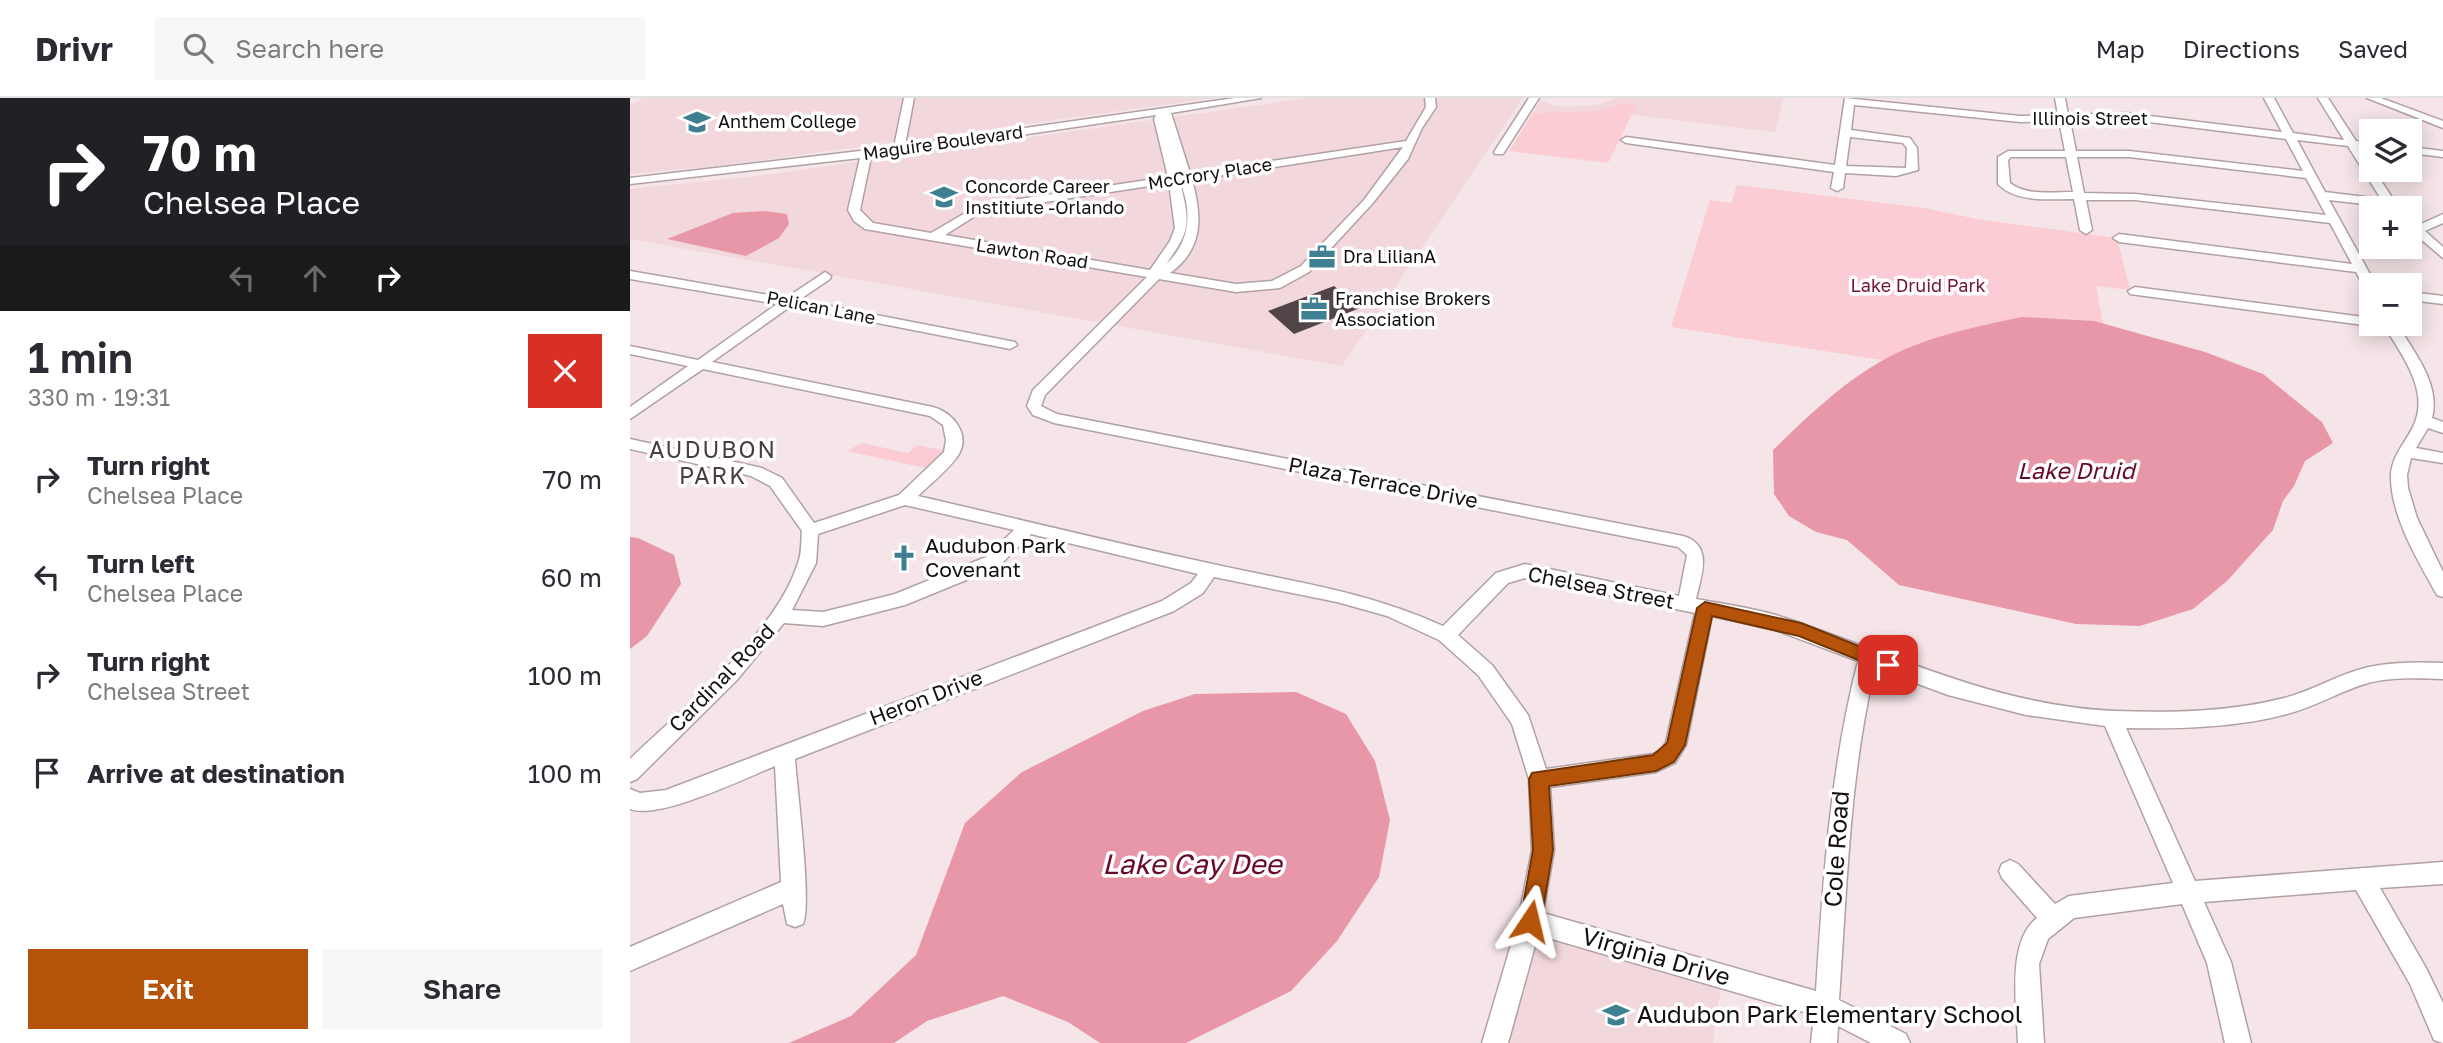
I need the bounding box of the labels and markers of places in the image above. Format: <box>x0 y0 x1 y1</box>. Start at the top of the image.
school or university icon: Anthem College <box>682 107 712 137</box>
place label: Anthem College <box>718 110 856 132</box>
place label: Concorde Career Institiute -Orlando <box>965 175 1124 218</box>
school or university icon: Concorde Career Institiute -Orlando <box>929 182 959 212</box>
office icon: Dra LilianA <box>1307 242 1337 272</box>
place label: Dra LilianA <box>1343 245 1436 267</box>
place label: Franchise Brokers Association <box>1335 287 1490 330</box>
office icon: Franchise Brokers Association <box>1299 294 1329 324</box>
place label: Audubon Park Covenant <box>925 532 1066 582</box>
church icon: Audubon Park Covenant <box>889 543 919 573</box>
pin <box>1858 635 1918 695</box>
place label: Audubon Park Elementary School <box>1637 999 2022 1028</box>
school or university icon: Audubon Park Elementary School <box>1601 1000 1631 1030</box>

